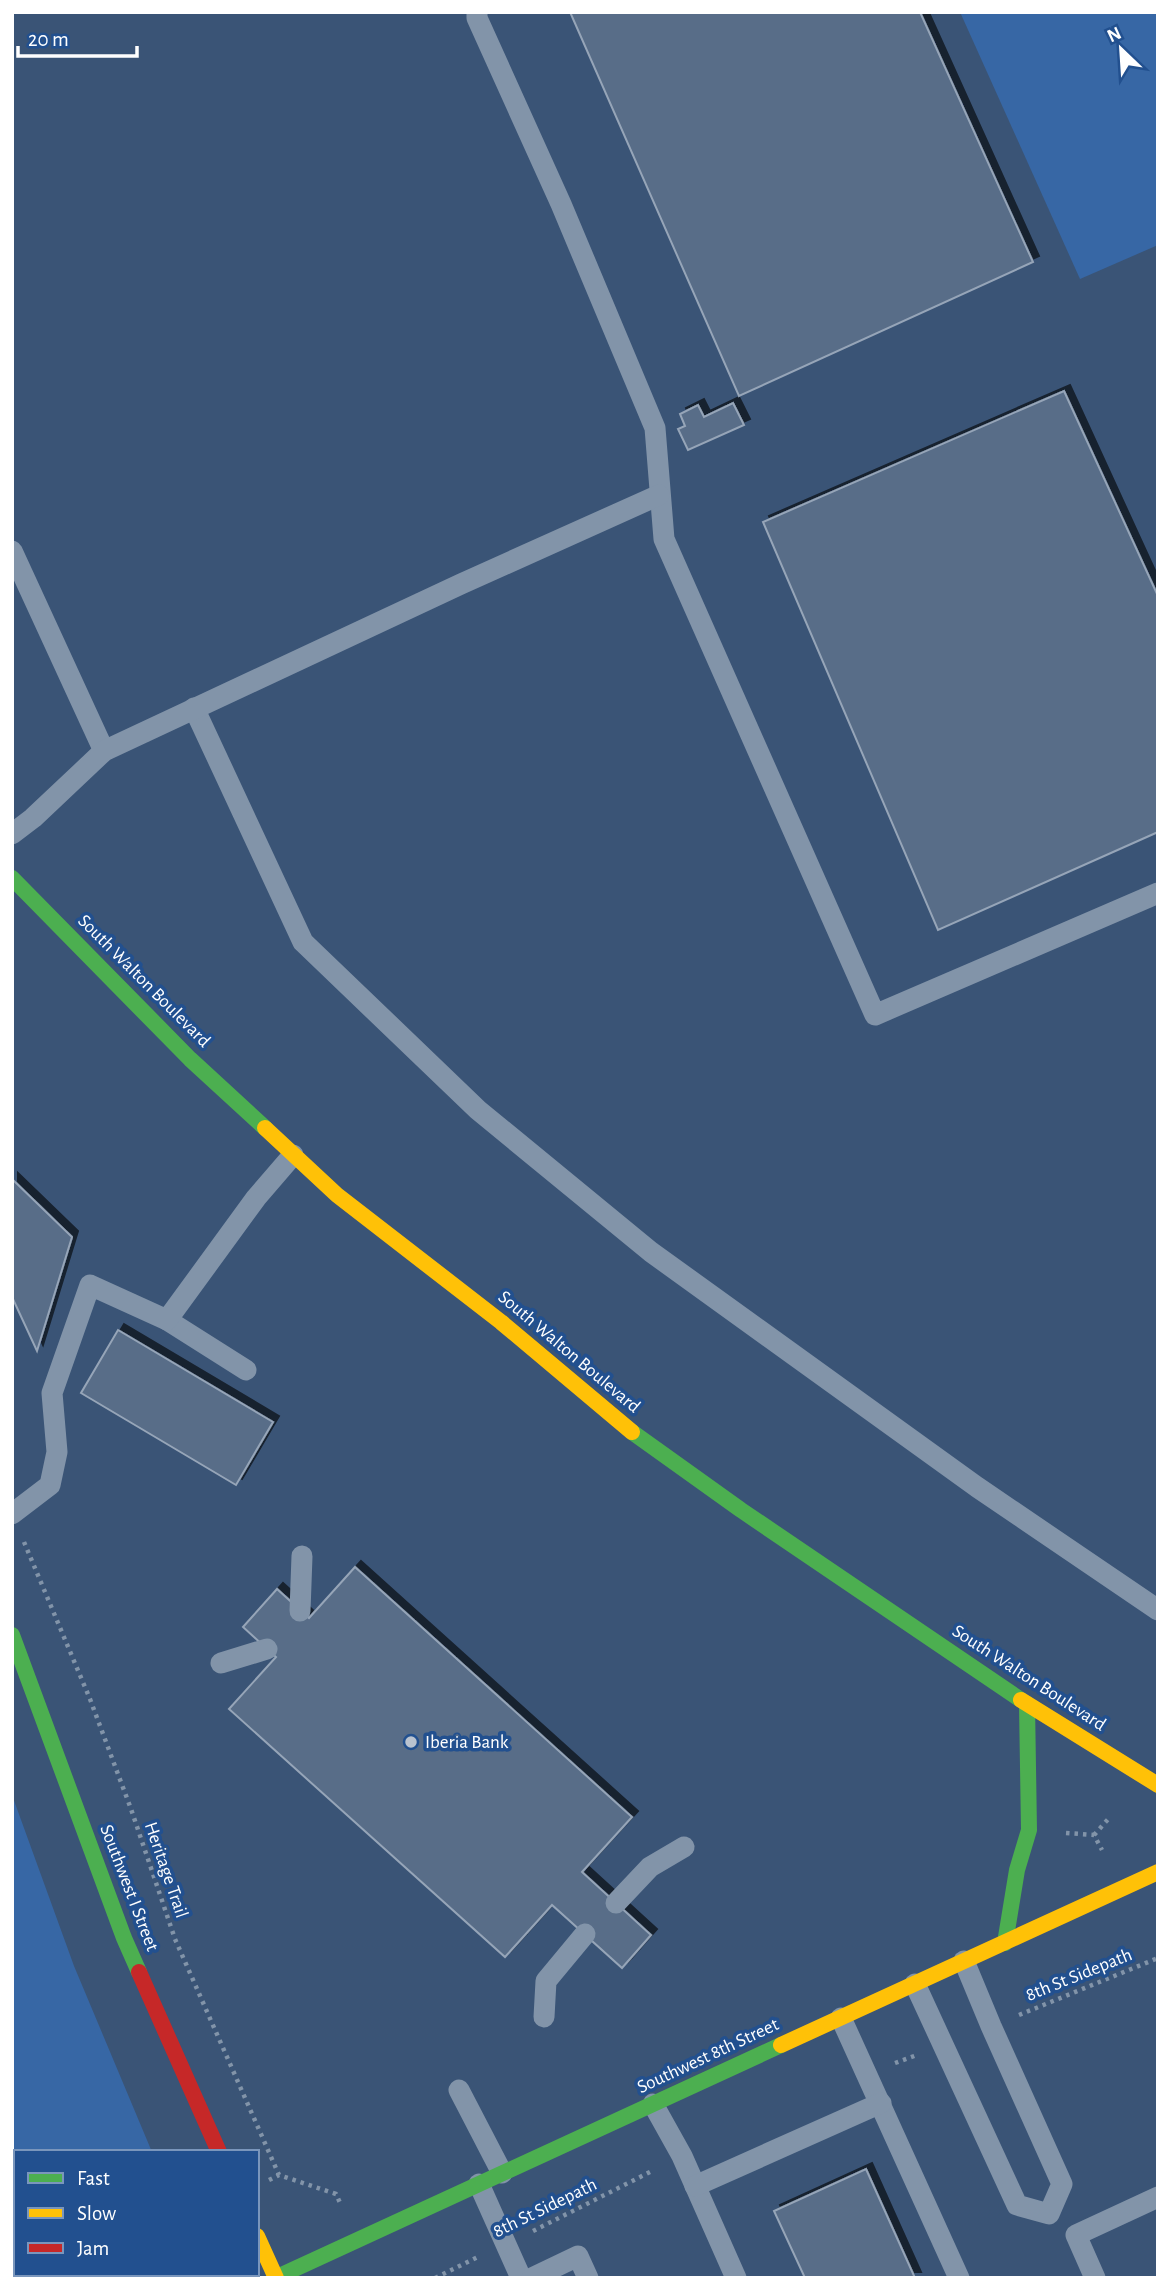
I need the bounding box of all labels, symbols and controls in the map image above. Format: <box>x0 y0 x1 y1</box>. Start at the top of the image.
scale bar <box>18 14 136 58</box>
north arrow <box>1086 14 1156 84</box>
text: N <box>1104 24 1124 46</box>
text: 20 m <box>28 29 69 50</box>
street label: South Walton Boulevard <box>74 911 214 1051</box>
street label: South Walton Boulevard <box>494 1287 644 1417</box>
street label: South Walton Boulevard <box>949 1621 1109 1735</box>
place label: Iberia Bank <box>425 1733 509 1752</box>
marker: Iberia Bank <box>403 1734 419 1750</box>
street label: Heritage Trail <box>141 1820 191 1920</box>
street label: Southwest I Street <box>96 1822 162 1954</box>
street label: 8th St Sidepath <box>1023 1945 1135 2005</box>
street label: Southwest 8th Street <box>634 2015 782 2097</box>
legend <box>14 2150 259 2276</box>
text: Fast <box>77 2168 110 2189</box>
street label: 8th St Sidepath <box>490 2175 600 2241</box>
text: Slow <box>77 2203 116 2224</box>
text: Jam <box>77 2238 109 2259</box>

